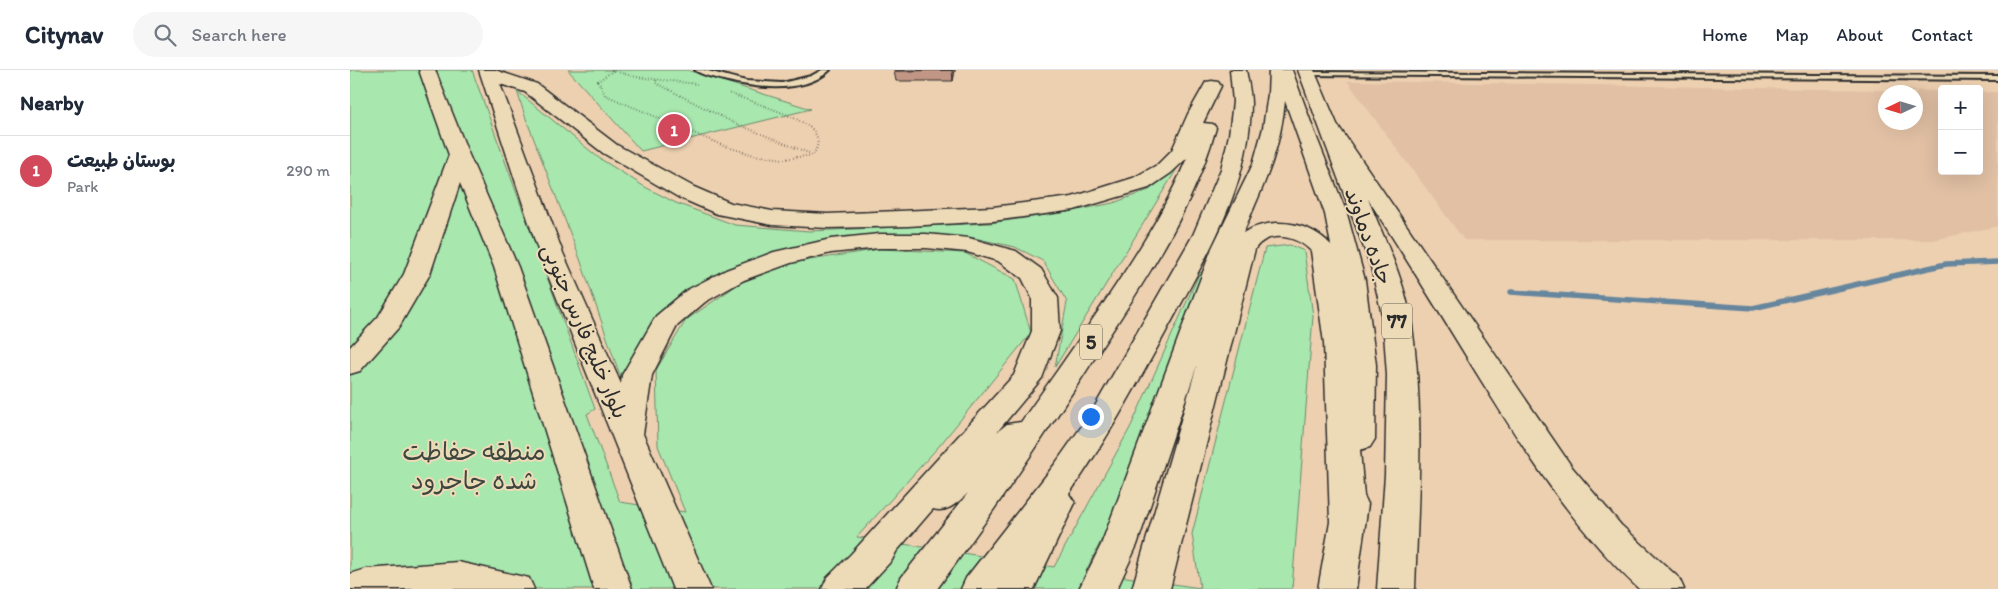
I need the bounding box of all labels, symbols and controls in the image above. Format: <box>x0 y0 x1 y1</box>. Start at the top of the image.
search box <box>133 12 483 57</box>
text: Citynav <box>25 20 103 49</box>
icon: search <box>151 21 179 49</box>
text: Search here <box>191 23 287 46</box>
text: Home <box>1702 24 1748 46</box>
text: Map <box>1776 24 1809 46</box>
text: About <box>1837 24 1883 46</box>
text: Contact <box>1911 24 1973 46</box>
north arrow <box>1878 85 1923 130</box>
map controls <box>1938 85 1983 175</box>
button: + <box>1938 85 1983 130</box>
text: Nearby <box>20 90 84 115</box>
pin: 1 <box>658 111 690 149</box>
button: − <box>1938 130 1983 175</box>
text: بوستان طبیعت <box>67 149 175 172</box>
text: 1 <box>32 161 40 180</box>
text: 290 m <box>286 161 330 180</box>
text: Park <box>67 177 98 196</box>
street label: جاده دماوند <box>1340 184 1398 288</box>
street label: بلوار خلیج فارس جنوبی <box>535 240 633 423</box>
road number: 77 <box>1382 304 1412 338</box>
road number: 5 <box>1080 324 1102 360</box>
your location <box>1078 404 1104 430</box>
park label: منطقه حفاظت شده جاجرود <box>402 436 546 495</box>

